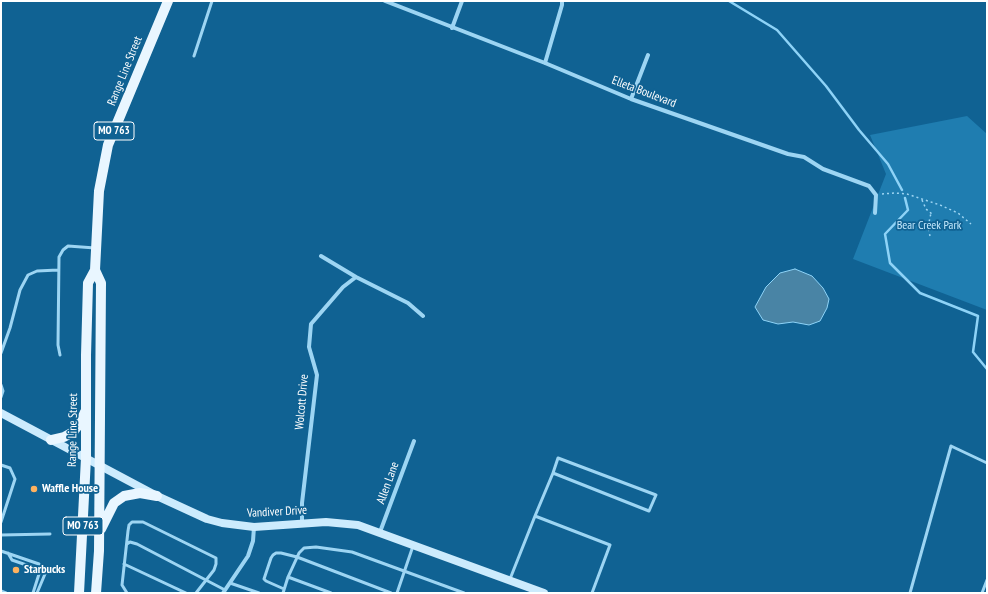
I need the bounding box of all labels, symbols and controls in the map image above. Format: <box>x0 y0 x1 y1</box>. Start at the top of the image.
street label: Range Line Street <box>105 34 145 108</box>
street label: Elleta Boulevard <box>610 73 678 111</box>
road number: MO 763 <box>94 122 134 140</box>
park label: Bear Creek Park <box>897 219 961 233</box>
street label: Wolcott Drive <box>292 374 312 430</box>
street label: Range Line Street <box>65 393 81 467</box>
street label: Allen Lane <box>374 460 402 506</box>
place label: Waffle House <box>42 482 98 496</box>
marker: Waffle House <box>29 484 39 494</box>
street label: Vandiver Drive <box>247 503 307 521</box>
road number: MO 763 <box>63 517 103 535</box>
place label: Starbucks <box>24 563 65 577</box>
marker: Starbucks <box>11 565 21 575</box>

